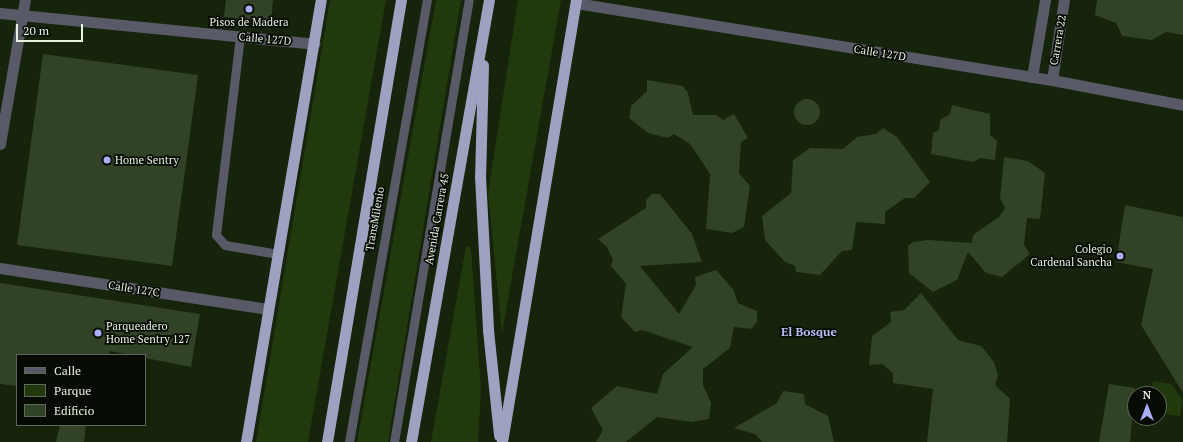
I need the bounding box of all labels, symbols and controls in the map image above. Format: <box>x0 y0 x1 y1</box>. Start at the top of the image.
marker: Pisos de Madera <box>244 4 254 14</box>
street label: Carrera 22 <box>1047 14 1069 66</box>
place label: Pisos de Madera <box>210 15 288 29</box>
scale bar <box>18 16 85 42</box>
text: 20 m <box>23 23 49 38</box>
street label: Calle 127D <box>238 30 292 48</box>
street label: Calle 127D <box>853 42 907 64</box>
place label: Home Sentry <box>115 153 179 167</box>
marker: Home Sentry <box>102 155 112 165</box>
street label: Avenida Carrera 45 <box>422 172 452 266</box>
street label: TransMilenio <box>363 186 387 252</box>
place label: Colegio Cardenal Sancha <box>1030 243 1112 269</box>
marker: Colegio Cardenal Sancha <box>1115 251 1125 261</box>
street label: Calle 127C <box>107 278 161 300</box>
place label: Parqueadero Home Sentry 127 <box>106 320 190 346</box>
district label: El Bosque <box>781 325 837 339</box>
marker: Parqueadero Home Sentry 127 <box>93 328 103 338</box>
legend <box>16 354 146 426</box>
text: Calle <box>54 363 81 378</box>
text: Parque <box>54 383 91 398</box>
north arrow <box>1127 386 1167 426</box>
text: N <box>1143 388 1151 402</box>
text: Edificio <box>54 403 94 418</box>

